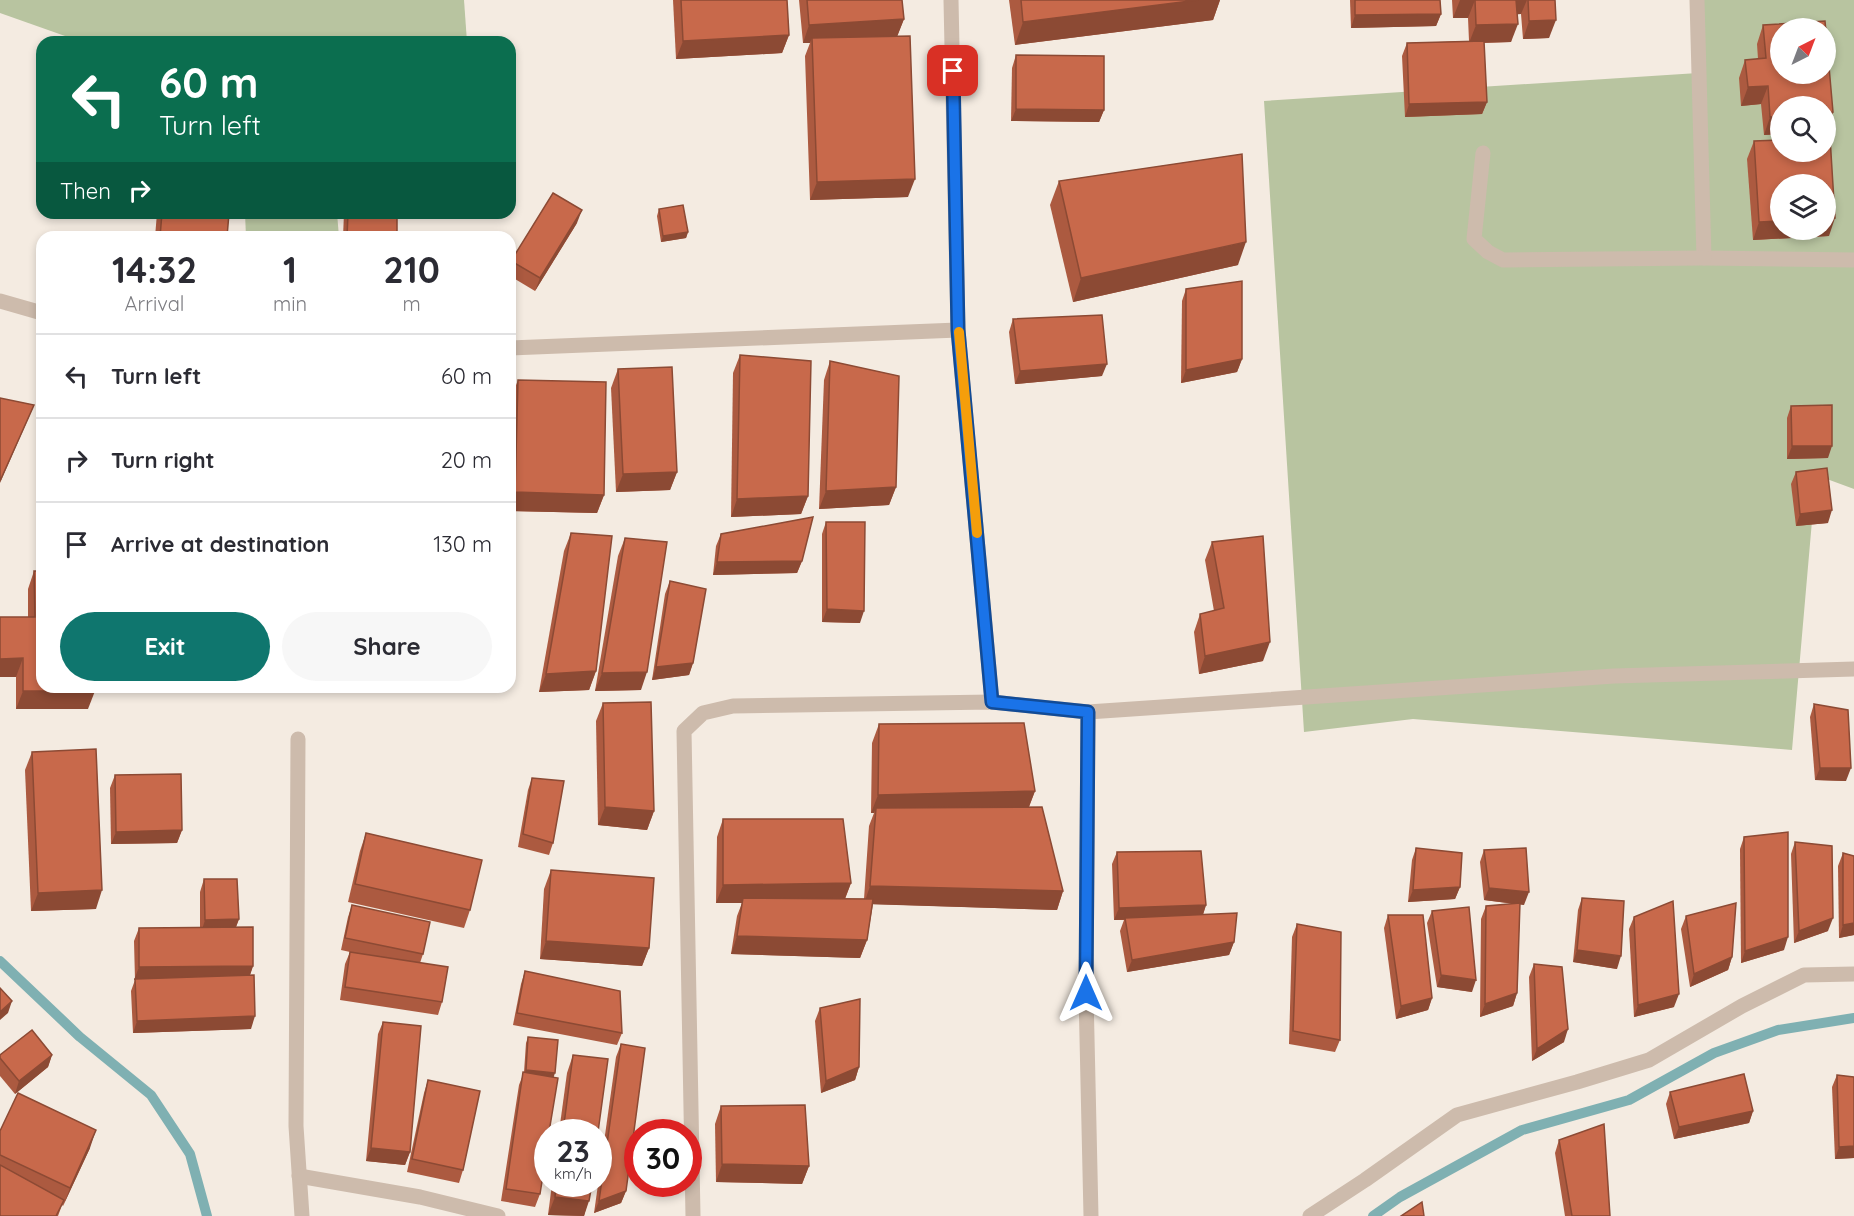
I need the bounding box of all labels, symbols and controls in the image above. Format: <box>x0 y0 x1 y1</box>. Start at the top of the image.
north arrow <box>1770 18 1836 84</box>
map controls <box>1770 18 1836 240</box>
pin <box>927 45 978 96</box>
icon: arrive <box>936 54 969 87</box>
text: 60 m <box>159 56 259 109</box>
icon: left <box>60 60 138 138</box>
button: search <box>1770 96 1836 162</box>
text: Turn left <box>159 108 261 142</box>
icon: right <box>123 174 156 207</box>
button: layers <box>1770 174 1836 240</box>
text: Then <box>60 177 111 205</box>
text: 14:32 <box>112 247 197 292</box>
text: 1 <box>283 247 297 292</box>
text: 210 <box>383 247 440 292</box>
text: Arrival <box>125 291 184 316</box>
text: min <box>273 291 307 316</box>
text: m <box>402 291 421 316</box>
icon: left <box>60 360 93 393</box>
text: Turn left <box>111 362 201 390</box>
text: 60 m <box>441 362 492 390</box>
icon: right <box>60 444 93 477</box>
text: Turn right <box>111 446 215 474</box>
text: 20 m <box>441 446 492 474</box>
icon: arrive <box>60 528 93 561</box>
text: Arrive at destination <box>111 530 329 558</box>
text: 130 m <box>433 530 492 558</box>
button: Exit <box>60 612 270 681</box>
button: Share <box>282 612 492 681</box>
position arrow <box>1054 961 1118 1025</box>
speed limit sign: 30 <box>624 1119 702 1197</box>
text: 23 <box>556 1132 590 1170</box>
text: km/h <box>554 1164 592 1183</box>

